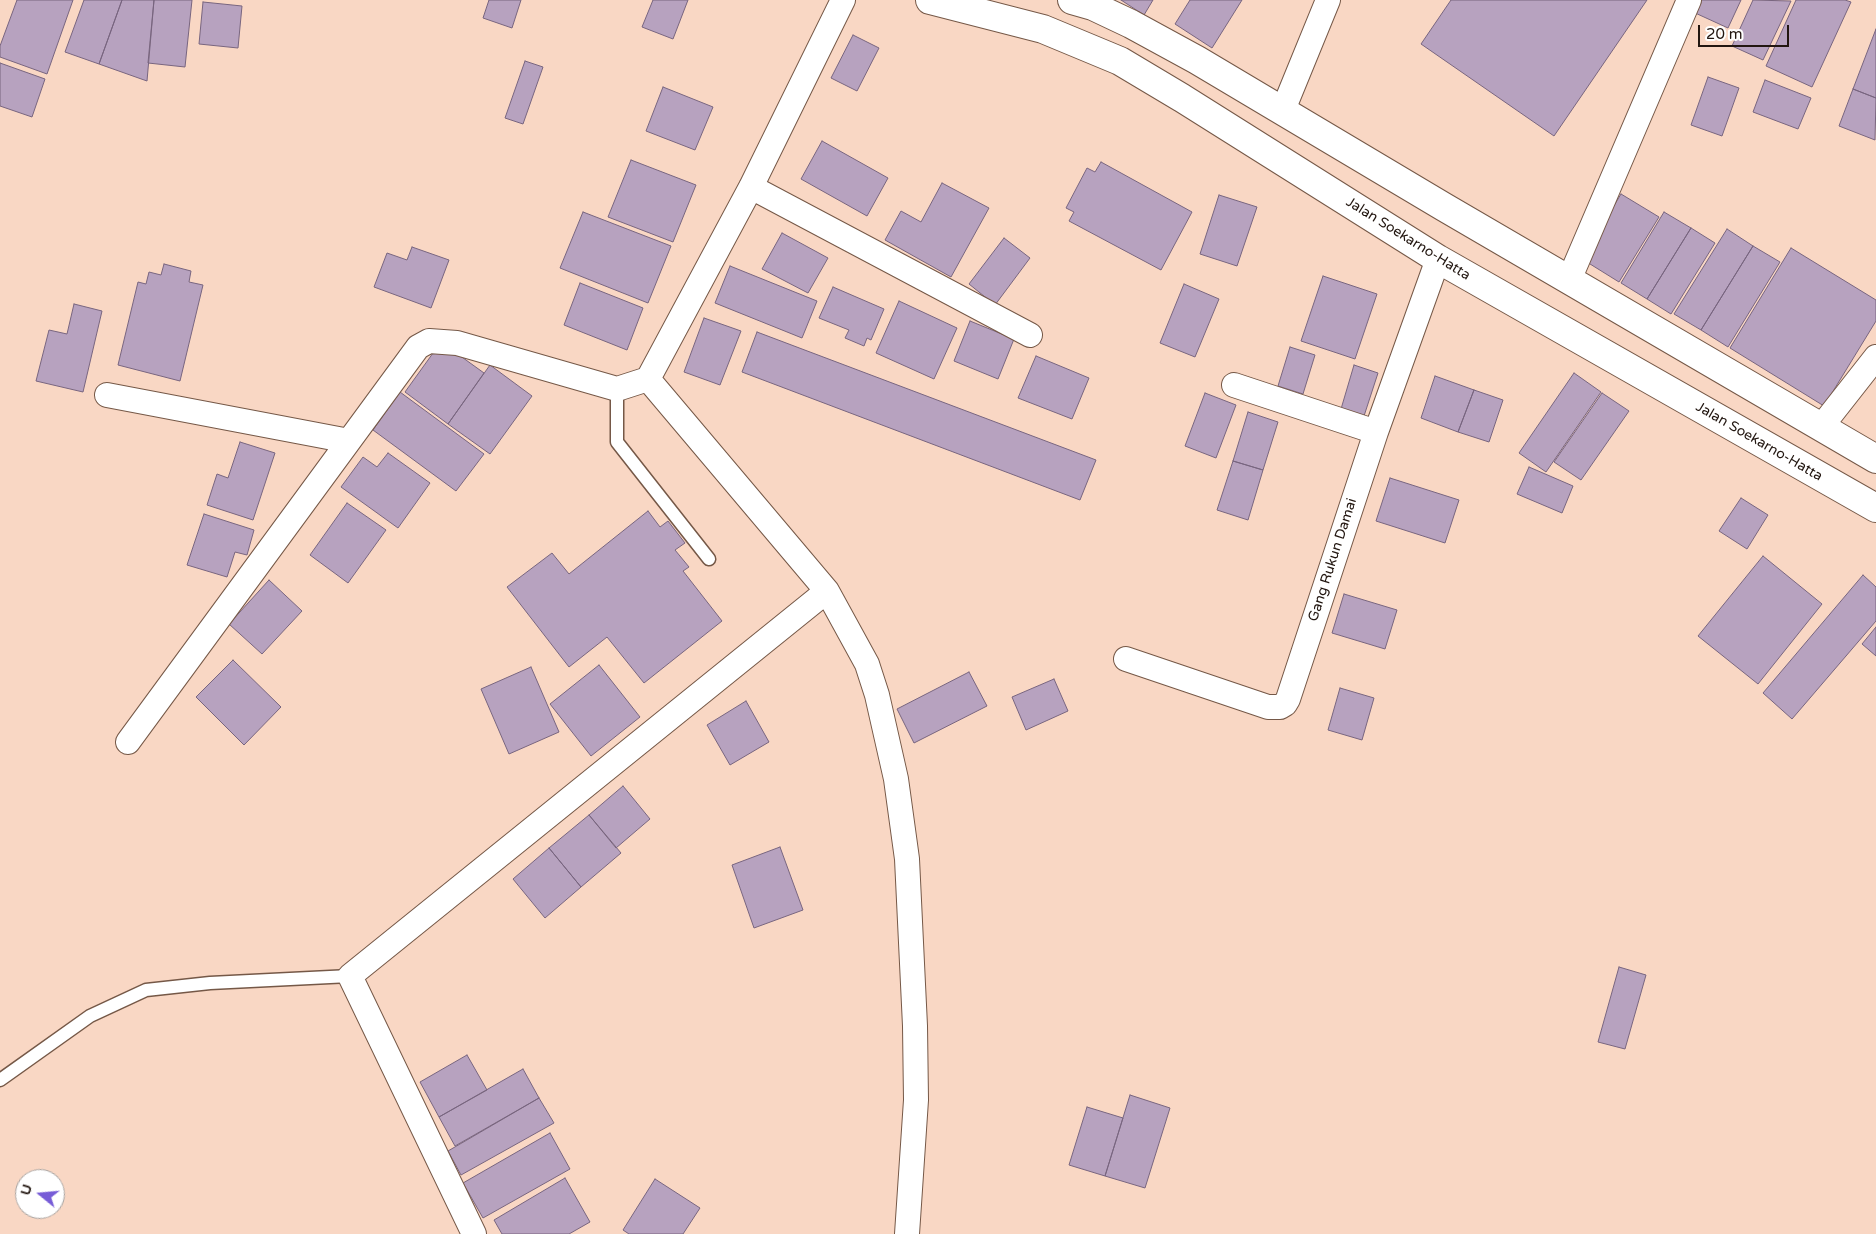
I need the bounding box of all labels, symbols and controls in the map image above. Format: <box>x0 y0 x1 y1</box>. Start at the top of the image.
scale bar <box>1701 15 1792 47</box>
text: 20 m <box>1706 25 1743 43</box>
street label: Jalan Soekarno-Hatta <box>1343 194 1473 284</box>
street label: Jalan Soekarno-Hatta <box>1693 399 1825 485</box>
street label: Gang Rukun Damai <box>1305 496 1361 624</box>
north arrow <box>15 1169 65 1219</box>
text: U <box>16 1182 36 1197</box>

